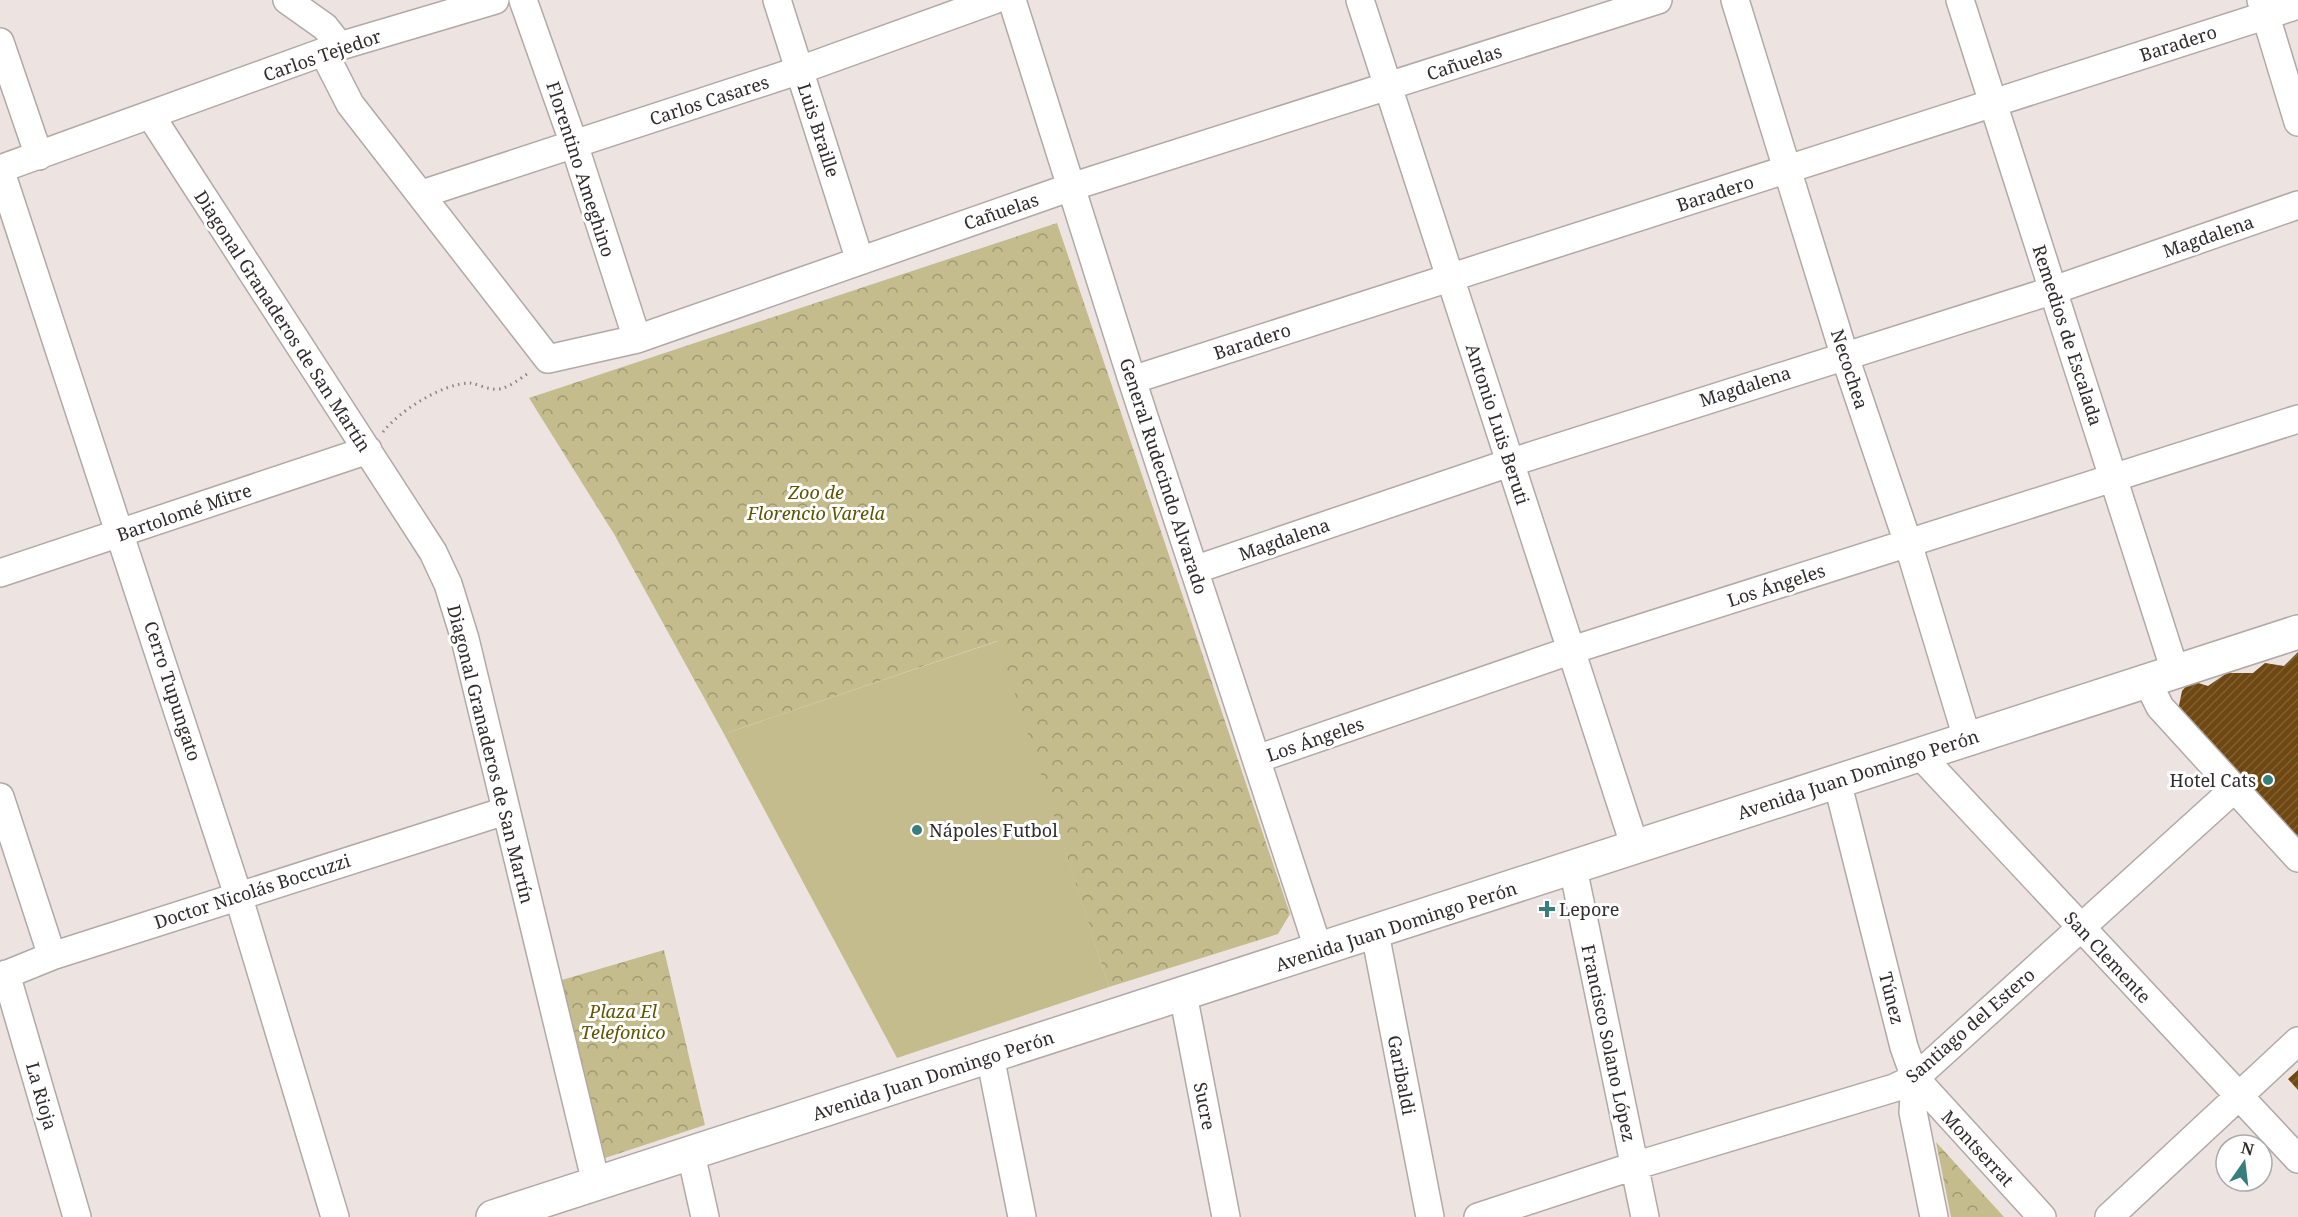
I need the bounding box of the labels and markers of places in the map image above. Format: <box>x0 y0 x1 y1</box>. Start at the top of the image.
place label: Hotel Cats <box>2169 768 2256 792</box>
marker: Hotel Cats <box>2261 773 2275 787</box>
place label: Nápoles Futbol <box>929 818 1058 842</box>
marker: Nápoles Futbol <box>910 823 924 837</box>
place label: Lepore <box>1559 897 1619 921</box>
marker: Lepore <box>1540 902 1554 916</box>

